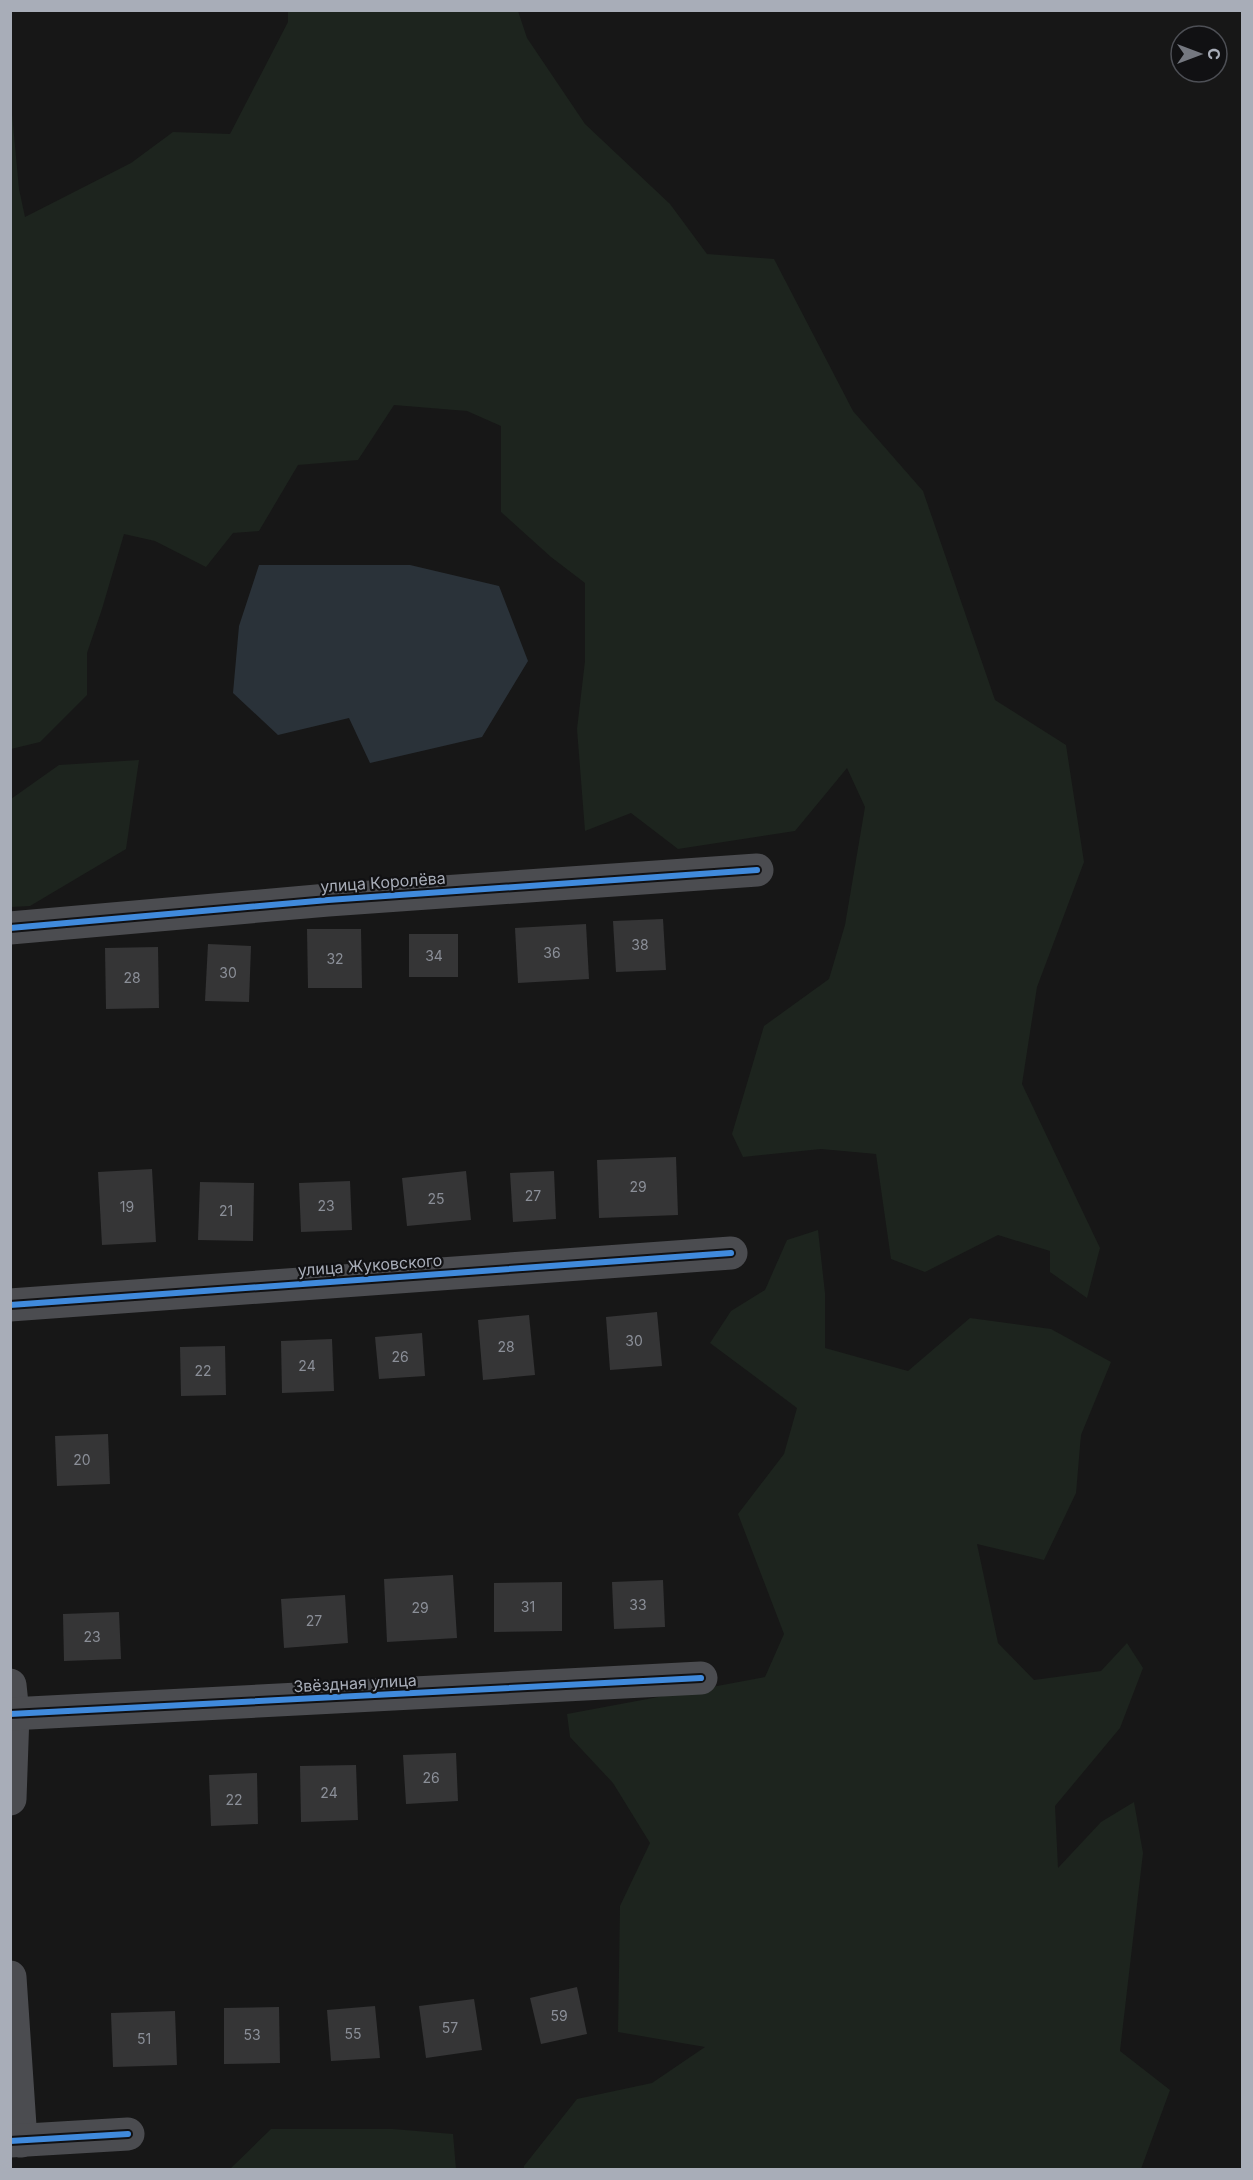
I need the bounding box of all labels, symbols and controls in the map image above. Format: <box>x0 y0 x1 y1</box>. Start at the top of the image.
north arrow <box>1169 24 1229 84</box>
text: С <box>1204 48 1224 60</box>
street label: улица Королёва <box>320 868 446 896</box>
house number: 38 <box>631 936 649 953</box>
house number: 36 <box>543 944 561 961</box>
house number: 34 <box>425 947 443 964</box>
house number: 32 <box>326 950 344 967</box>
house number: 30 <box>219 964 237 981</box>
house number: 28 <box>123 969 141 986</box>
house number: 29 <box>629 1178 647 1195</box>
house number: 27 <box>525 1187 541 1204</box>
house number: 25 <box>427 1190 445 1207</box>
house number: 23 <box>317 1197 335 1214</box>
house number: 19 <box>120 1198 134 1215</box>
house number: 21 <box>219 1202 233 1219</box>
street label: улица Жуковского <box>297 1250 443 1280</box>
house number: 30 <box>625 1332 643 1349</box>
house number: 28 <box>497 1338 515 1355</box>
house number: 26 <box>391 1348 409 1365</box>
house number: 24 <box>298 1357 316 1374</box>
house number: 22 <box>194 1362 212 1379</box>
house number: 20 <box>73 1451 91 1468</box>
house number: 33 <box>629 1596 647 1613</box>
house number: 31 <box>521 1598 535 1615</box>
house number: 29 <box>411 1599 429 1616</box>
house number: 27 <box>306 1612 322 1629</box>
house number: 23 <box>83 1628 101 1645</box>
street label: Звёздная улица <box>293 1670 417 1696</box>
house number: 26 <box>422 1769 440 1786</box>
house number: 24 <box>320 1784 338 1801</box>
house number: 22 <box>225 1791 243 1808</box>
house number: 59 <box>550 2007 568 2024</box>
house number: 57 <box>442 2019 458 2036</box>
house number: 55 <box>344 2025 362 2042</box>
house number: 53 <box>243 2026 261 2043</box>
house number: 51 <box>137 2030 151 2047</box>

